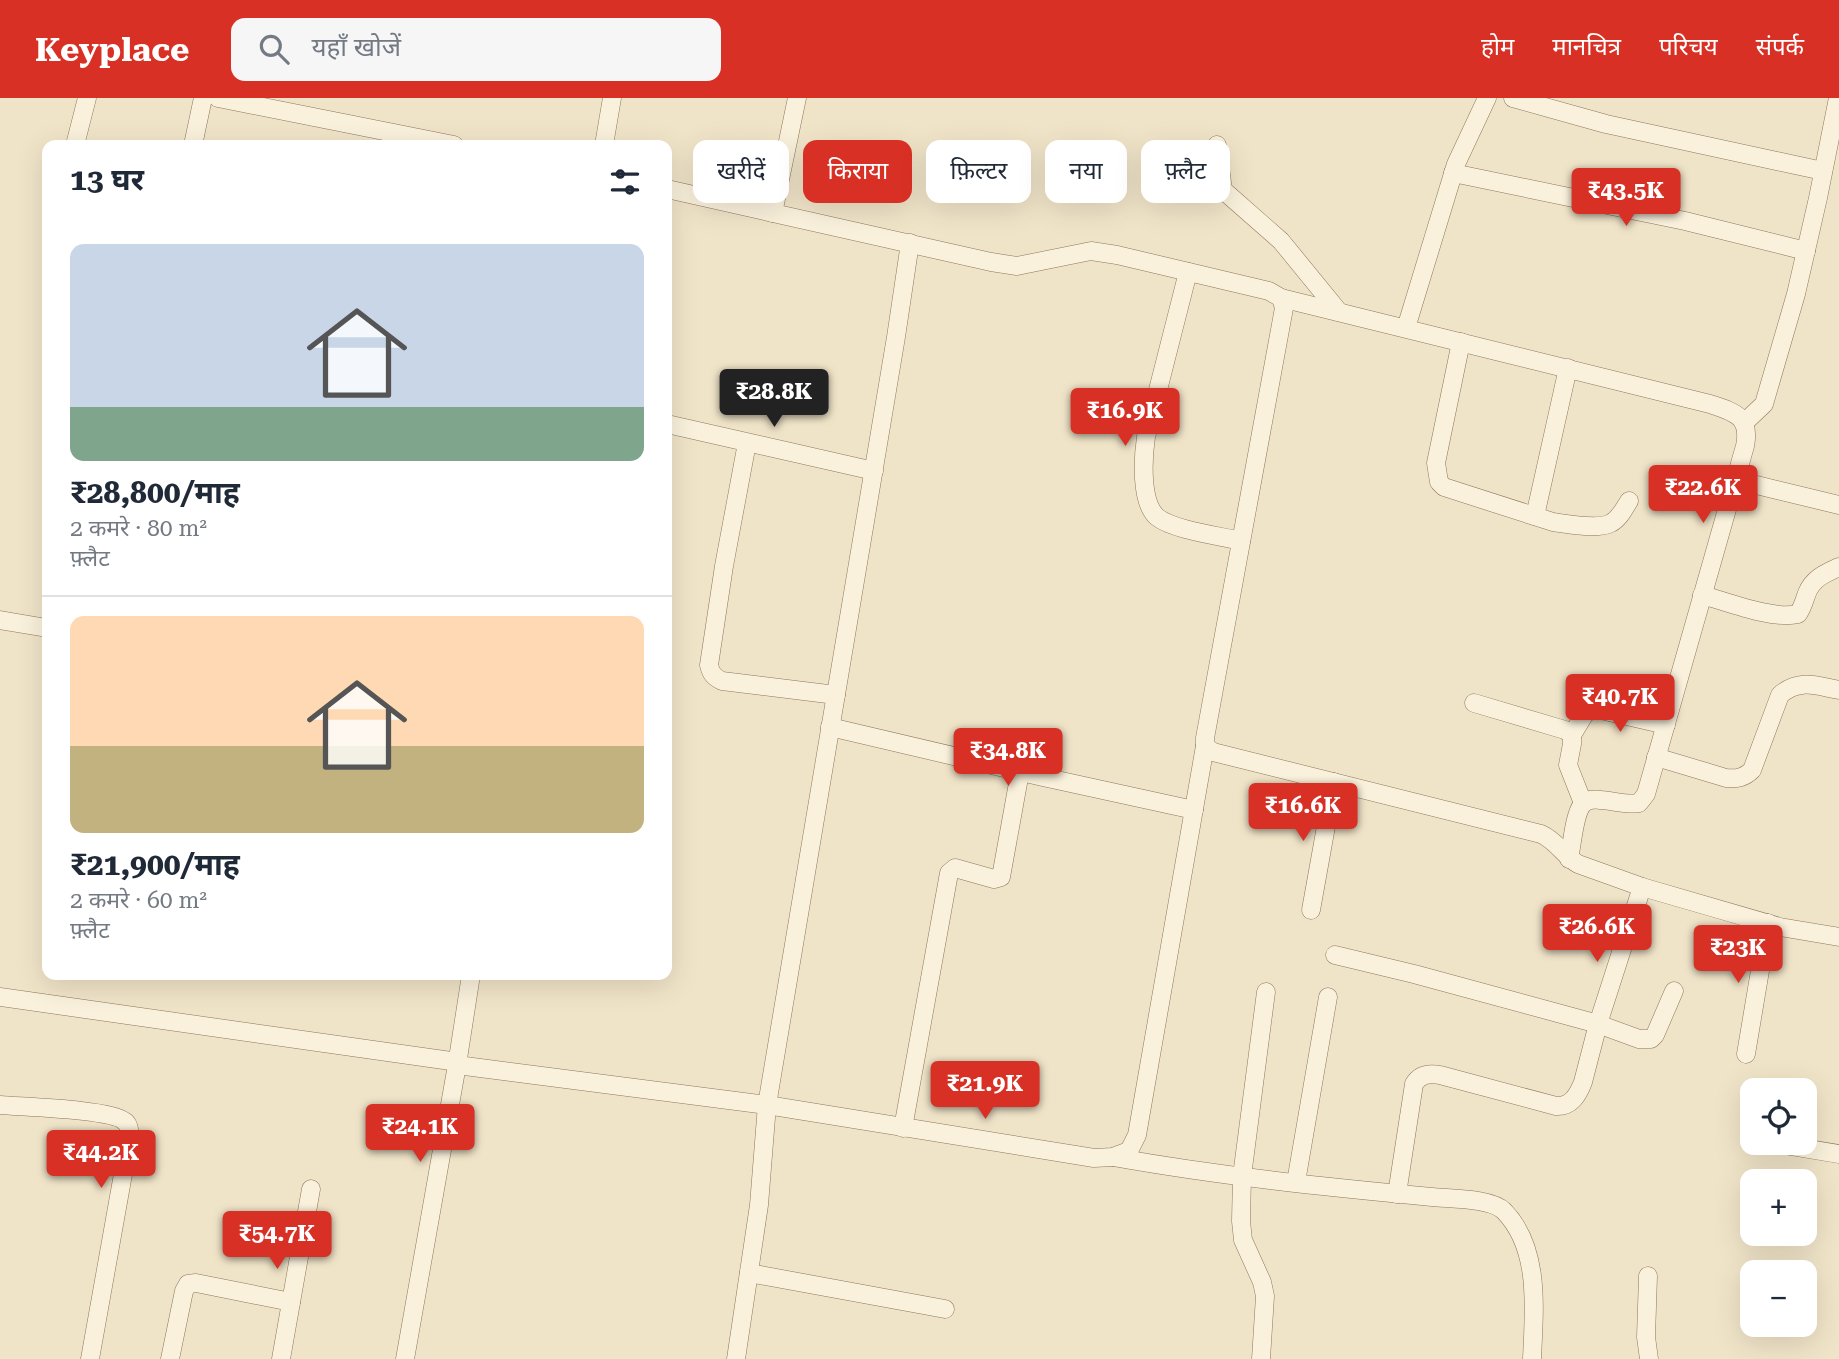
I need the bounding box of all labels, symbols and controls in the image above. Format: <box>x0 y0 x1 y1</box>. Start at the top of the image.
search box <box>231 18 721 81</box>
text: Keyplace <box>35 30 189 69</box>
icon: search <box>255 30 293 68</box>
text: यहाँ खोजें <box>311 32 401 62</box>
text: होम <box>1481 33 1514 61</box>
text: मानचित्र <box>1552 33 1621 61</box>
text: परिचय <box>1659 33 1718 61</box>
text: संपर्क <box>1756 33 1804 61</box>
chip: खरीदें <box>693 140 789 203</box>
chip: किराया <box>803 140 912 203</box>
chip: फ़िल्टर <box>926 140 1031 203</box>
chip: नया <box>1045 140 1127 203</box>
chip: फ़्लैट <box>1141 140 1230 203</box>
text: 13 घर <box>70 162 144 197</box>
icon: filters <box>606 163 644 201</box>
pin: ₹43.5K <box>1569 169 1683 228</box>
text: ₹43.5K <box>1588 177 1664 204</box>
icon: home <box>294 290 420 416</box>
pin: ₹28.8K <box>717 370 831 429</box>
text: ₹28.8K <box>736 378 812 405</box>
pin: ₹16.9K <box>1068 388 1182 448</box>
text: ₹16.9K <box>1087 397 1163 424</box>
pin: ₹22.6K <box>1646 466 1760 525</box>
text: ₹22.6K <box>1665 474 1741 501</box>
text: ₹28,800/माह <box>70 475 240 510</box>
text: 2 कमरे · 80 m² <box>70 515 207 542</box>
text: फ़्लैट <box>70 545 110 572</box>
icon: home <box>294 662 420 788</box>
pin: ₹40.7K <box>1563 674 1677 734</box>
text: ₹40.7K <box>1582 683 1658 710</box>
pin: ₹34.8K <box>951 728 1065 788</box>
text: ₹34.8K <box>970 737 1046 764</box>
pin: ₹16.6K <box>1246 784 1360 843</box>
text: ₹16.6K <box>1265 792 1341 819</box>
text: ₹21,900/माह <box>70 847 240 882</box>
text: 2 कमरे · 60 m² <box>70 887 207 914</box>
pin: ₹26.6K <box>1540 904 1654 964</box>
text: ₹26.6K <box>1559 913 1635 940</box>
text: फ़्लैट <box>70 917 110 944</box>
pin: ₹23K <box>1697 926 1779 985</box>
text: ₹23K <box>1710 934 1766 961</box>
pin: ₹21.9K <box>928 1062 1042 1121</box>
text: ₹21.9K <box>947 1070 1023 1097</box>
map controls <box>1740 1078 1817 1337</box>
button: locate <box>1740 1078 1817 1155</box>
pin: ₹24.1K <box>363 1104 477 1164</box>
text: ₹24.1K <box>382 1113 458 1140</box>
pin: ₹44.2K <box>44 1130 158 1190</box>
text: ₹44.2K <box>63 1139 139 1166</box>
button: + <box>1740 1169 1817 1246</box>
pin: ₹54.7K <box>220 1212 334 1271</box>
text: ₹54.7K <box>239 1220 315 1247</box>
button: − <box>1740 1260 1817 1337</box>

